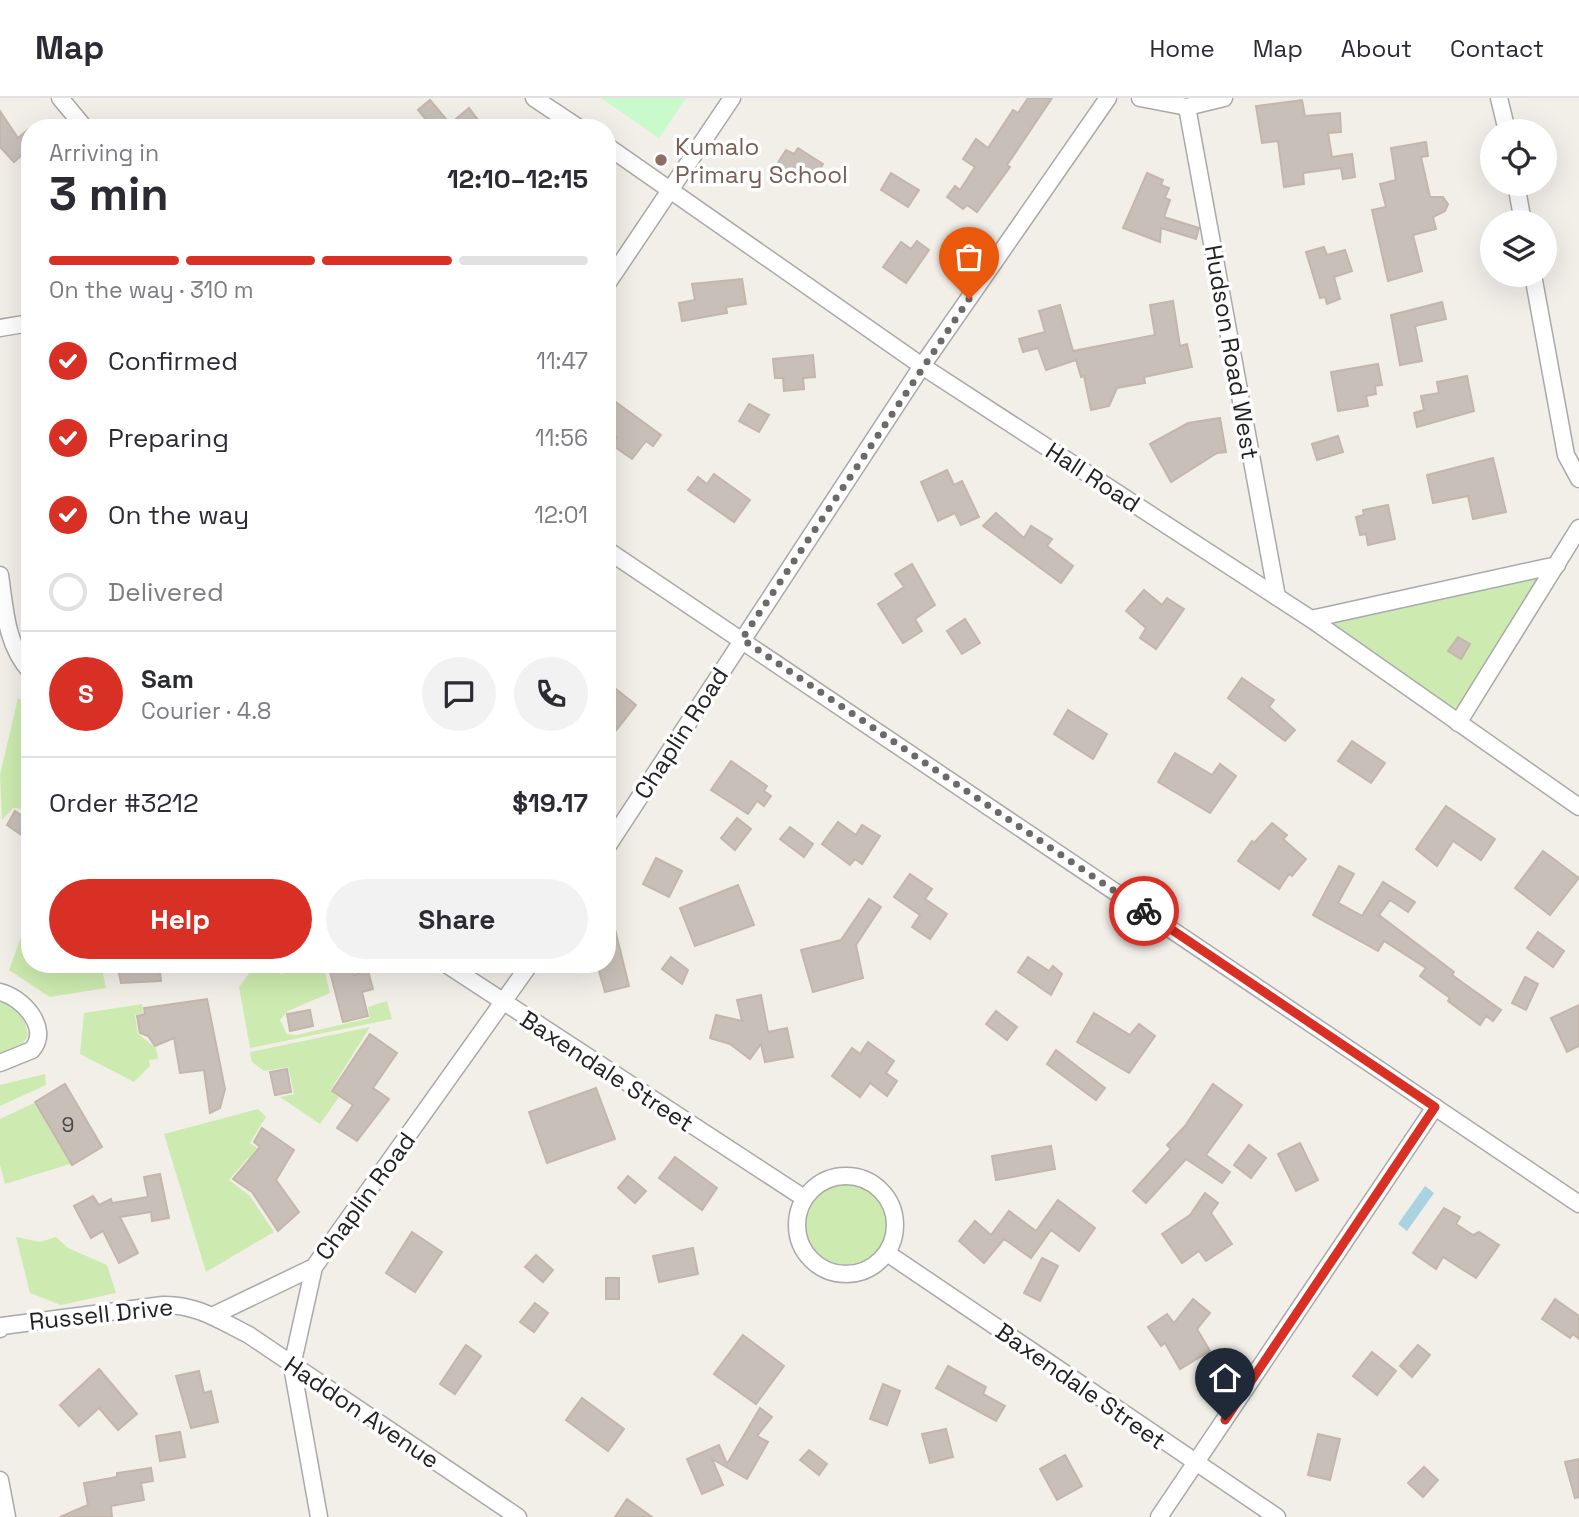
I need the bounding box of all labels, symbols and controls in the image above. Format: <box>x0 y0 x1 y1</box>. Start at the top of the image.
text: Map <box>35 27 104 69</box>
text: Home <box>1149 33 1215 64</box>
text: Map <box>1253 33 1303 64</box>
text: About <box>1341 33 1412 64</box>
text: Contact <box>1450 33 1544 64</box>
map controls <box>1480 119 1557 287</box>
button: locate <box>1480 119 1557 196</box>
place label: Kumalo Primary School <box>675 131 848 190</box>
text: Arriving in <box>49 138 159 168</box>
marker: Kumalo Primary School <box>653 152 669 168</box>
text: 12:10–12:15 <box>447 162 588 196</box>
text: 3 min <box>49 165 169 223</box>
button: layers <box>1480 210 1557 287</box>
pin <box>939 227 999 299</box>
icon: bag <box>950 238 988 276</box>
street label: Hudson Road West <box>1198 242 1266 462</box>
text: On the way · 310 m <box>49 275 254 305</box>
icon: check <box>49 342 87 380</box>
text: Confirmed <box>108 344 238 378</box>
text: 11:47 <box>536 346 588 376</box>
icon: check <box>49 419 87 457</box>
text: Preparing <box>108 421 229 455</box>
text: 11:56 <box>535 423 588 453</box>
street label: Hall Road <box>1040 435 1146 519</box>
icon: check <box>49 496 87 534</box>
text: On the way <box>108 498 249 532</box>
text: 12:01 <box>534 500 588 530</box>
text: Delivered <box>108 575 224 609</box>
button: chat <box>422 657 496 731</box>
button: phone <box>514 657 588 731</box>
street label: Chaplin Road <box>627 661 735 805</box>
text: Sam <box>141 662 194 696</box>
text: S <box>78 677 94 711</box>
text: Courier · 4.8 <box>141 696 271 726</box>
text: Order #3212 <box>49 786 199 820</box>
text: $19.17 <box>512 786 588 820</box>
courier <box>1109 876 1179 946</box>
button: Help <box>49 879 312 959</box>
button: Share <box>326 879 588 959</box>
icon: bike <box>1125 892 1163 930</box>
street label: Baxendale Street <box>514 1003 700 1139</box>
house number: 9 <box>62 1111 74 1138</box>
street label: Chaplin Road <box>308 1126 422 1266</box>
street label: Russell Drive <box>27 1291 175 1337</box>
street label: Baxendale Street <box>990 1316 1172 1456</box>
pin <box>1195 1348 1255 1420</box>
street label: Haddon Avenue <box>279 1349 445 1475</box>
icon: home <box>1206 1359 1244 1397</box>

